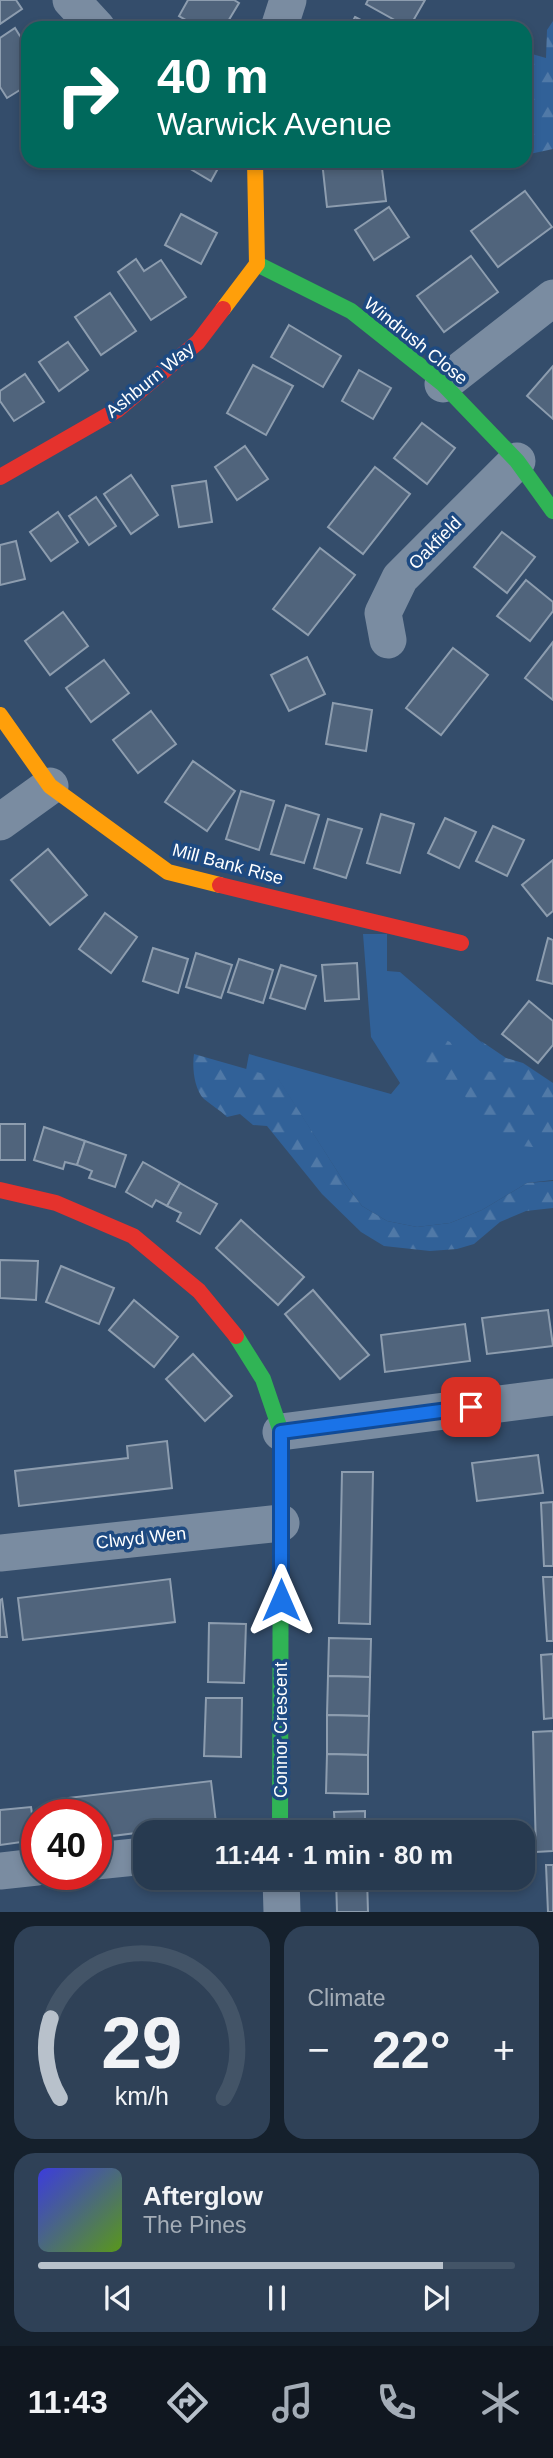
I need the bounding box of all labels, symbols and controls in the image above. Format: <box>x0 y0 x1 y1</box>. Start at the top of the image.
icon: right <box>42 49 133 140</box>
text: 40 m <box>157 49 269 103</box>
text: Warwick Avenue <box>157 106 392 142</box>
street label: Windrush Close <box>360 293 472 389</box>
street label: Ashburn Way <box>102 338 198 422</box>
street label: Oakfield <box>405 513 465 573</box>
street label: Mill Bank Rise <box>170 840 286 888</box>
pin <box>441 1377 501 1437</box>
icon: arrive <box>452 1388 490 1426</box>
street label: Clwyd Wen <box>95 1523 187 1553</box>
position arrow <box>244 1563 318 1637</box>
street label: Connor Crescent <box>271 1662 291 1798</box>
speed limit sign: 40 <box>21 1799 112 1890</box>
text: 11:44 · 1 min · 80 m <box>215 1840 453 1870</box>
text: Climate <box>308 1985 385 2011</box>
text: 29 <box>101 2003 182 2084</box>
text: 22° <box>372 2021 451 2079</box>
text: − <box>308 2029 330 2071</box>
text: + <box>493 2029 515 2071</box>
text: km/h <box>115 2082 169 2110</box>
text: Afterglow <box>143 2181 263 2211</box>
text: The Pines <box>143 2212 247 2238</box>
icon: previous <box>99 2279 137 2317</box>
icon: pause <box>258 2279 296 2317</box>
icon: next <box>417 2279 455 2317</box>
icon: directions <box>163 2378 212 2427</box>
icon: music <box>268 2378 317 2427</box>
icon: phone <box>372 2378 421 2427</box>
icon: climate <box>476 2378 525 2427</box>
text: 11:43 <box>28 2384 108 2420</box>

